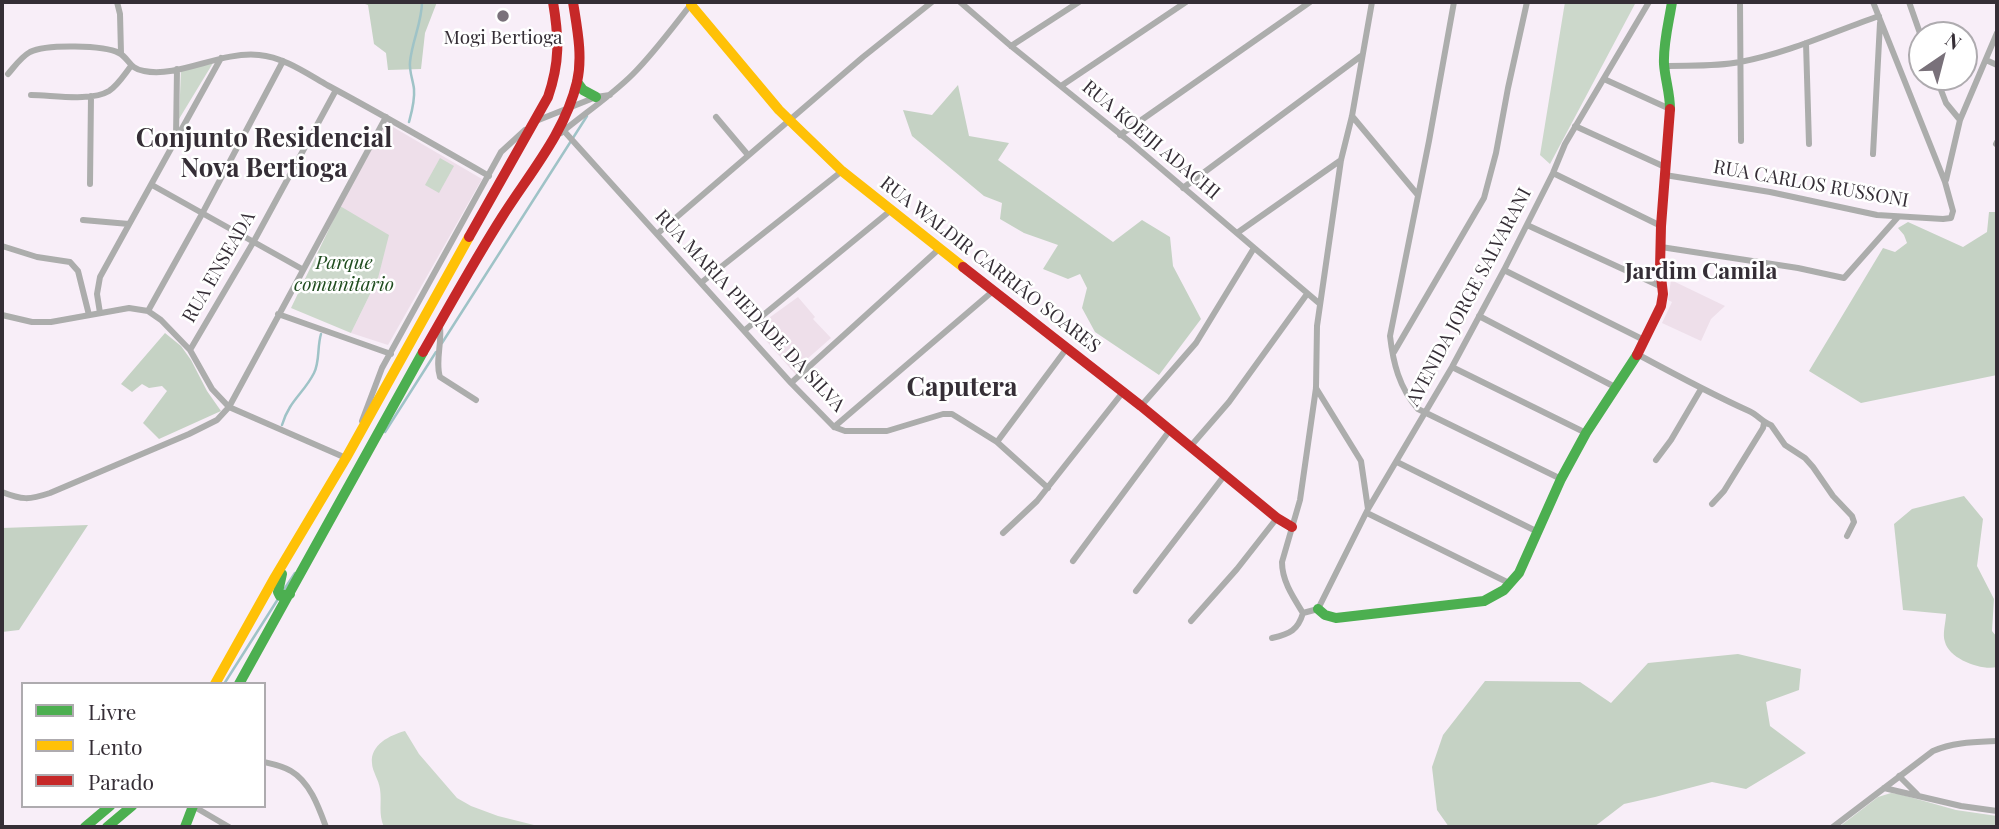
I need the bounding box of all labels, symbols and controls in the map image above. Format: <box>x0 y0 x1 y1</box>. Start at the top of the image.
marker: Mogi Bertioga <box>495 8 511 24</box>
north arrow <box>1908 21 1978 91</box>
text: N <box>1941 26 1967 55</box>
place label: Mogi Bertioga <box>444 27 562 49</box>
street label: RUA KOEIJI ADACHI <box>1078 76 1224 204</box>
district label: Conjunto Residencial Nova Bertioga <box>136 123 392 184</box>
street label: RUA CARLOS RUSSONI <box>1712 156 1910 212</box>
street label: RUA WALDIR CARRIÃO SOARES <box>875 172 1105 358</box>
street label: AVENIDA JORGE SALVARANI <box>1402 184 1536 410</box>
street label: RUA MARIA PIEDADE DA SILVA <box>650 205 850 417</box>
street label: RUA ENSEADA <box>178 207 260 327</box>
park label: Parque comunitario <box>294 252 394 296</box>
district label: Jardim Camila <box>1625 258 1777 286</box>
district label: Caputera <box>907 372 1017 404</box>
legend <box>21 682 266 808</box>
text: Livre <box>88 697 136 725</box>
text: Lento <box>88 732 142 760</box>
text: Parado <box>88 767 154 795</box>

